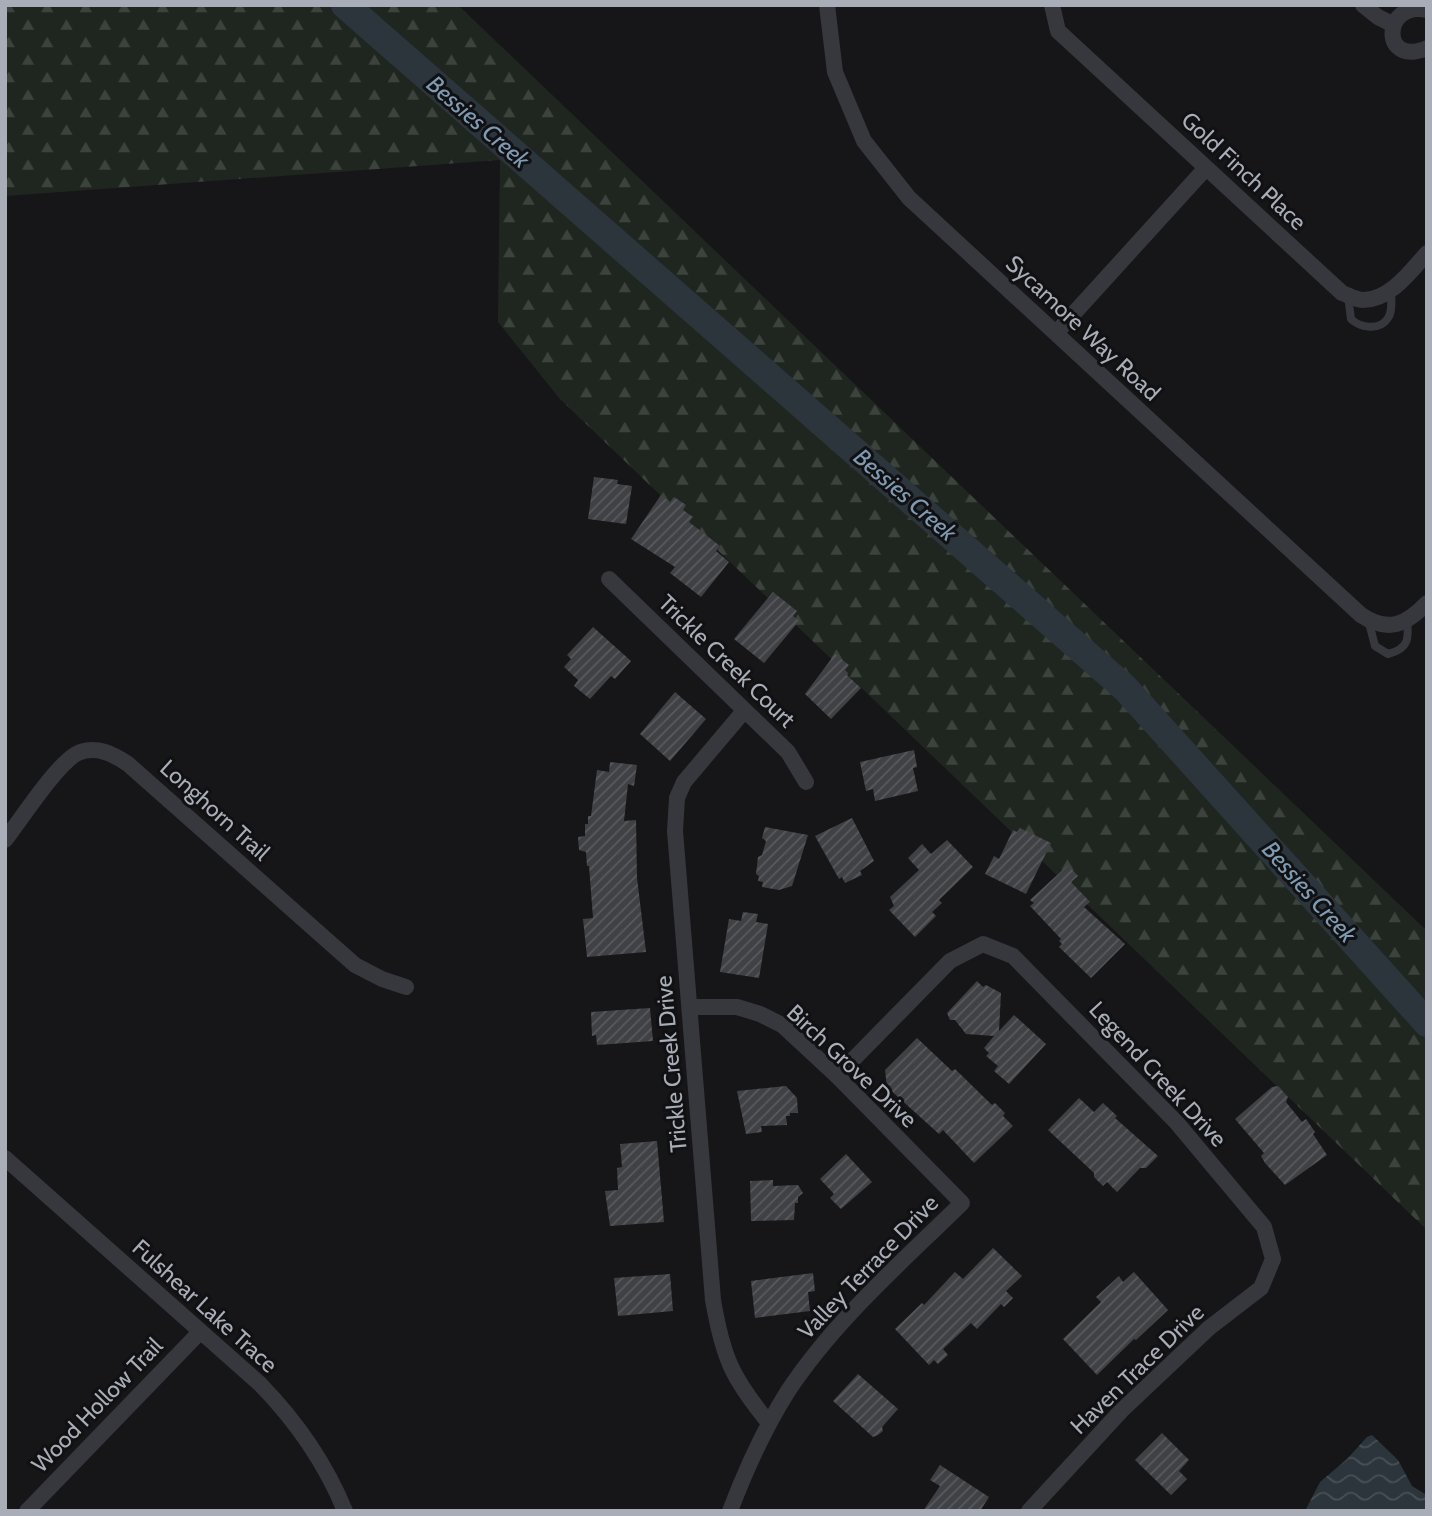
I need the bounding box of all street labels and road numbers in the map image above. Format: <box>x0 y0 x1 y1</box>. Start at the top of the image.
street label: Gold Finch Place <box>1176 106 1312 236</box>
street label: Sycamore Way Road <box>1000 249 1166 407</box>
street label: Trickle Creek Court <box>653 589 801 733</box>
street label: Longhorn Trail <box>155 754 276 867</box>
street label: Trickle Creek Drive <box>649 974 693 1153</box>
street label: Legend Creek Drive <box>1083 995 1233 1153</box>
street label: Birch Grove Drive <box>781 999 923 1134</box>
street label: Valley Terrace Drive <box>792 1189 944 1345</box>
street label: Fulshear Lake Trace <box>127 1233 284 1379</box>
street label: Haven Trace Drive <box>1064 1298 1210 1440</box>
street label: Wood Hollow Trail <box>26 1331 169 1478</box>

